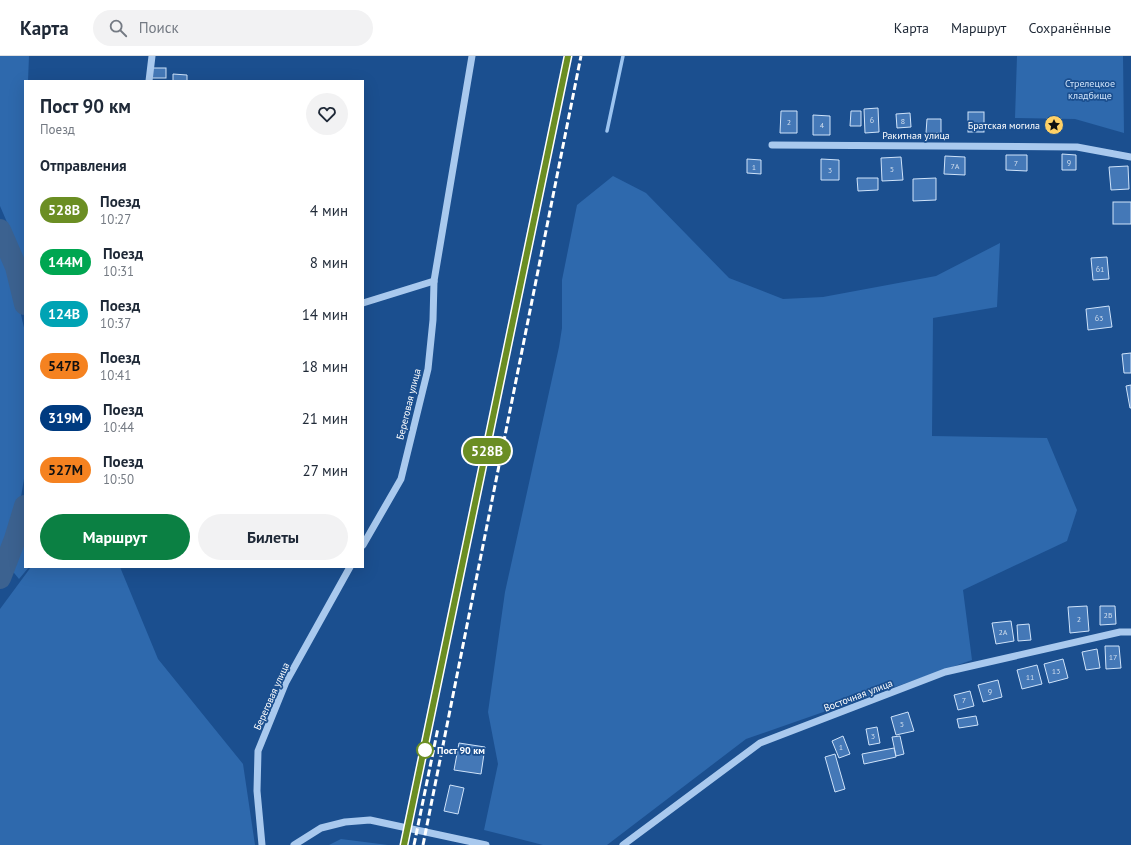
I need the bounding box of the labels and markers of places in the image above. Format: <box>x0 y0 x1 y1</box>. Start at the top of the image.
place icon: Братская могила <box>1043 114 1065 136</box>
place label: Братская могила <box>968 119 1040 132</box>
marker: Пост 90 км <box>416 741 434 759</box>
place label: Пост 90 км <box>437 744 485 757</box>

